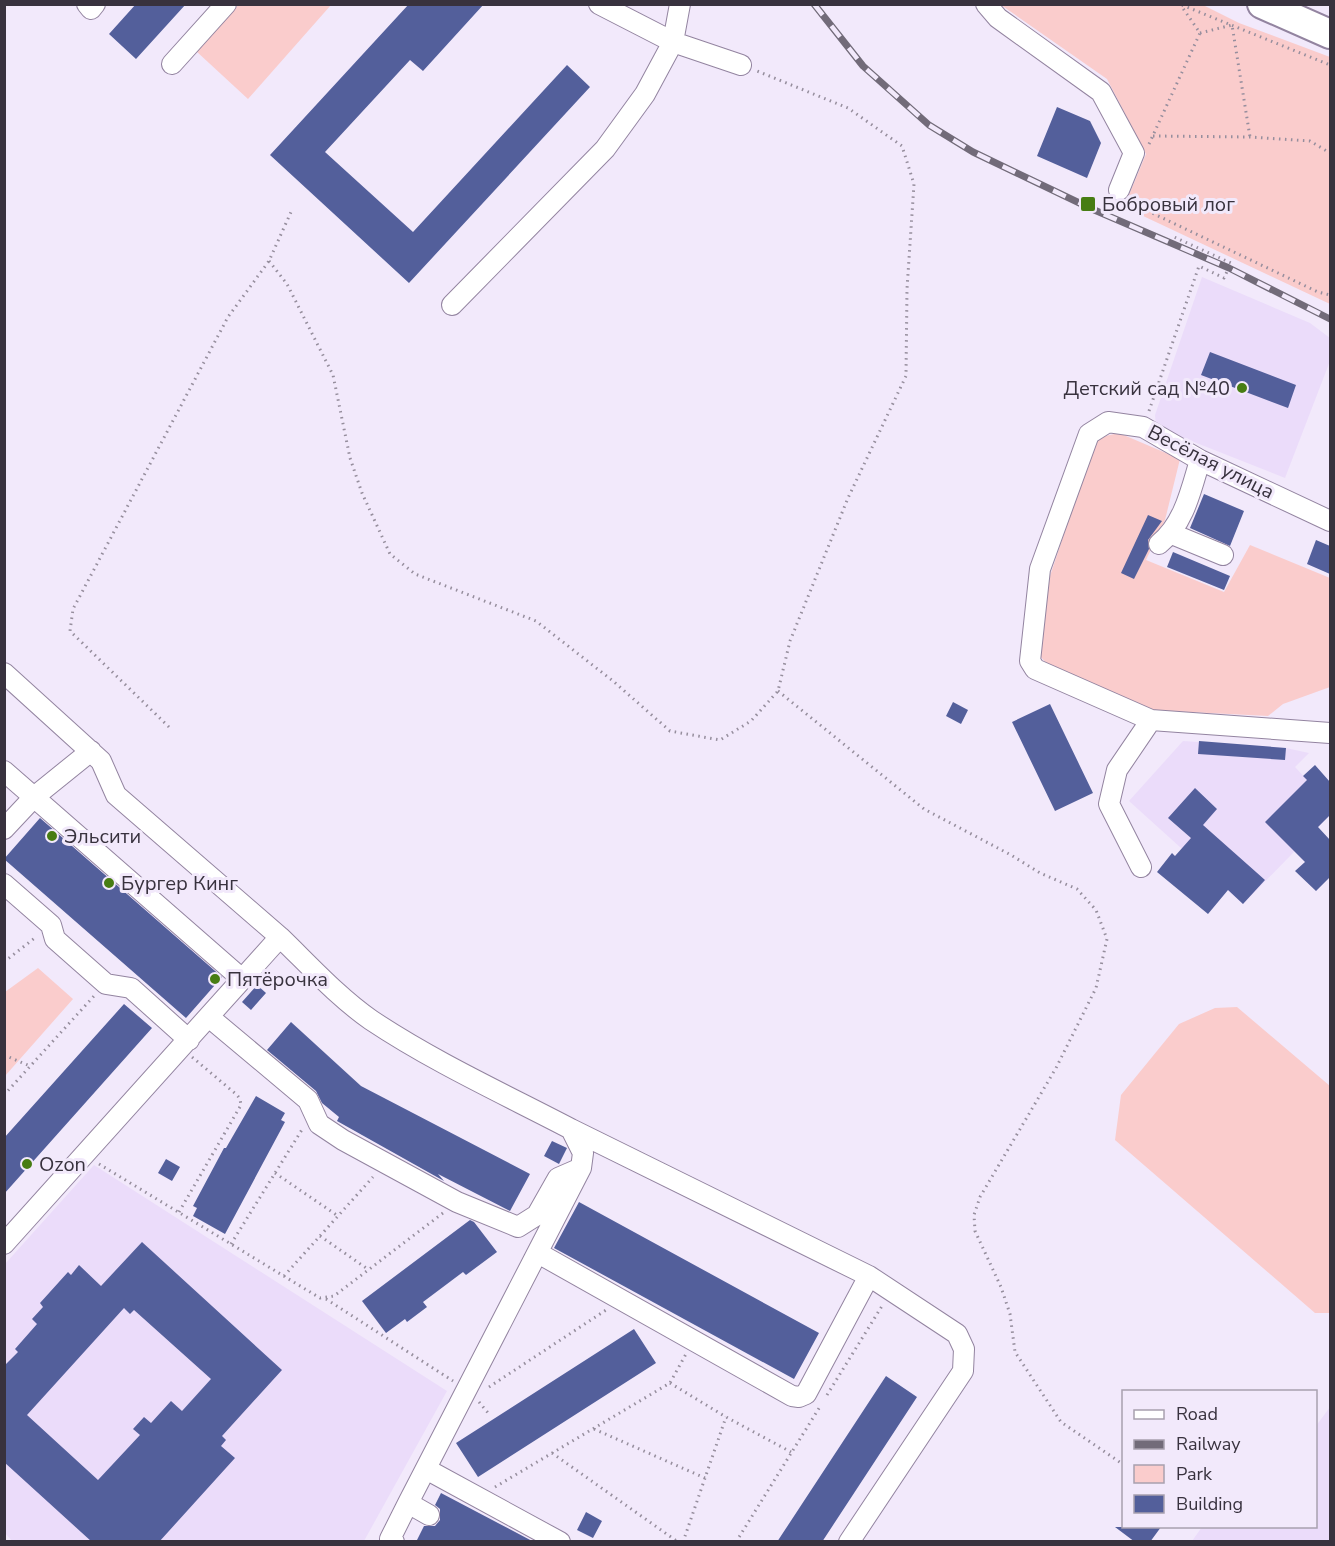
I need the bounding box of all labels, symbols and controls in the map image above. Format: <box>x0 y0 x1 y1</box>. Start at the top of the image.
place label: Бобровый лог <box>1102 191 1235 218</box>
marker: Бобровый лог <box>1079 195 1097 213</box>
place label: Детский сад №40 <box>1063 375 1230 402</box>
marker: Детский сад №40 <box>1235 381 1249 395</box>
street label: Весёлая улица <box>1143 419 1279 505</box>
place label: Эльсити <box>64 823 141 850</box>
marker: Эльсити <box>45 829 59 843</box>
place label: Бургер Кинг <box>121 870 238 897</box>
marker: Бургер Кинг <box>102 876 116 890</box>
place label: Пятёрочка <box>227 966 328 993</box>
marker: Пятёрочка <box>208 972 222 986</box>
place label: Ozon <box>39 1151 86 1178</box>
marker: Ozon <box>20 1157 34 1171</box>
legend <box>1122 1390 1317 1528</box>
text: Road <box>1176 1402 1218 1426</box>
text: Railway <box>1176 1432 1241 1456</box>
text: Park <box>1176 1462 1213 1486</box>
text: Building <box>1176 1492 1243 1516</box>

